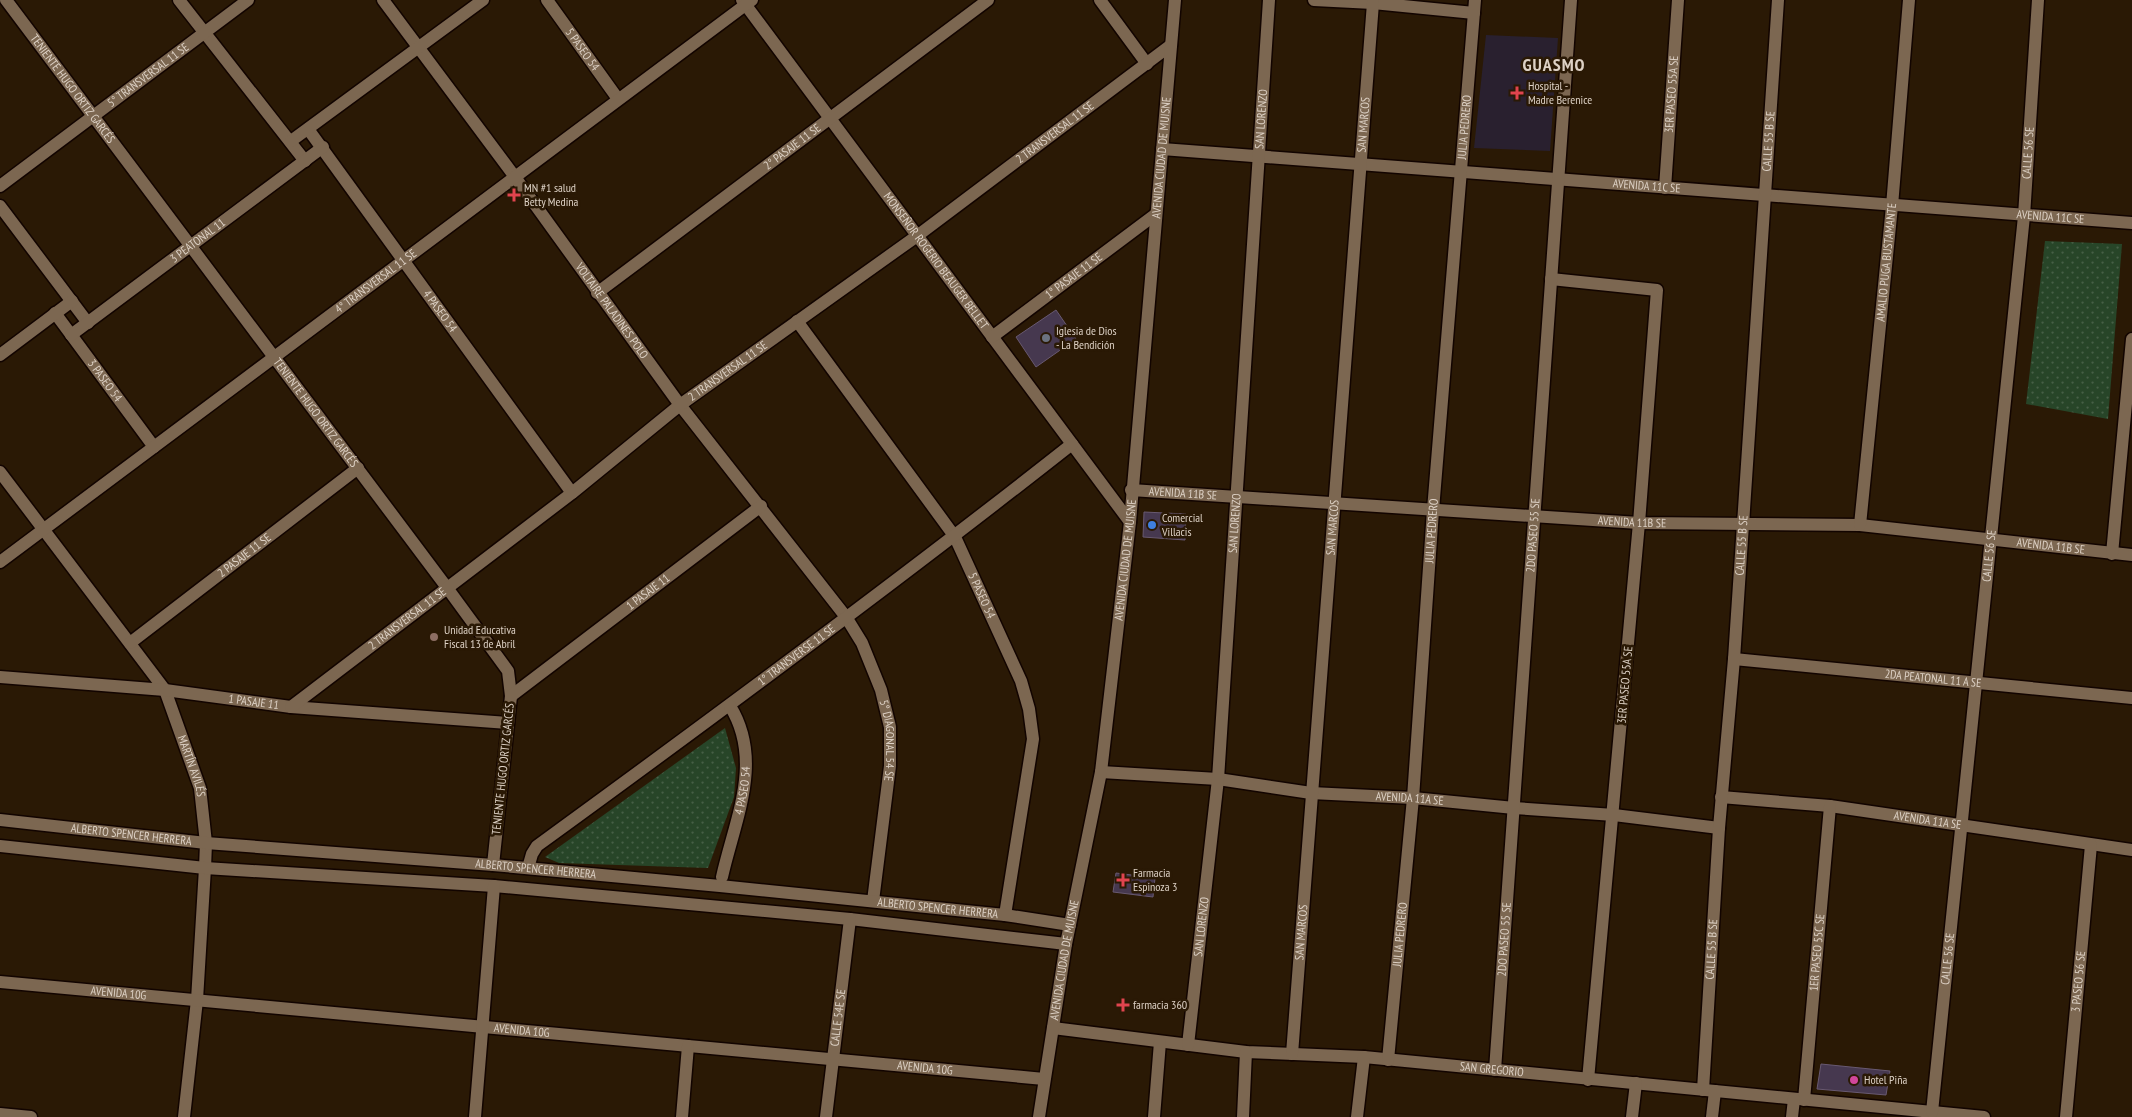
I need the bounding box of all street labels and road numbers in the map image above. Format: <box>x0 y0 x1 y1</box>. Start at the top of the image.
street label: 5 PASEO 54 <box>563 25 604 74</box>
street label: TENIENTE HUGO ORTIZ GARCÉS <box>27 31 119 146</box>
street label: 5° TRANSVERSAL 11 SE <box>104 39 191 110</box>
street label: 3ER PASEO 55A SE <box>1661 55 1681 133</box>
street label: SAN LORENZO <box>1251 88 1270 149</box>
street label: JULIA PEDRERO <box>1454 94 1474 161</box>
street label: AVENIDA CIUDAD DE MUISNE <box>1148 96 1174 219</box>
street label: SAN MARCOS <box>1354 96 1373 153</box>
street label: 2 TRANSVERSAL 11 SE <box>1012 98 1097 166</box>
street label: CALLE 55 B SE <box>1759 111 1778 172</box>
street label: 2° PASAJE 11 SE <box>760 120 824 173</box>
street label: CALLE 56 SE <box>2018 126 2037 179</box>
street label: AVENIDA 11C SE <box>1612 175 1681 196</box>
street label: MONSEÑOR ROGERIO BEAUGER BELLET <box>881 189 992 332</box>
street label: AMALIO PUGA BUSTAMANTE <box>1872 202 1899 322</box>
street label: AVENIDA 11C SE <box>2016 206 2085 226</box>
street label: 3 PEATONAL 11 <box>167 215 228 266</box>
street label: 4° TRANSVERSAL 11 SE <box>332 246 419 316</box>
street label: 1° PASAJE 11 SE <box>1042 249 1105 302</box>
street label: VOLTAIRE PALADINES POLO <box>572 259 652 362</box>
street label: 4 PASEO 54 <box>420 287 461 335</box>
street label: 2 TRANSVERSAL 11 SE <box>685 337 770 404</box>
street label: TENIENTE HUGO ORTIZ GARCÉS <box>270 355 362 470</box>
street label: 3 PASEO 54 <box>85 356 126 405</box>
street label: AVENIDA 11B SE <box>1148 483 1218 503</box>
street label: SAN LORENZO <box>1225 492 1244 554</box>
street label: JULIA PEDRERO <box>1421 498 1441 565</box>
street label: 2DO PASEO 55 SE <box>1522 498 1543 573</box>
street label: AVENIDA CIUDAD DE MUISNE <box>1111 499 1139 621</box>
street label: SAN MARCOS <box>1322 499 1342 556</box>
street label: AVENIDA 11B SE <box>1597 512 1666 530</box>
street label: CALLE 55 B SE <box>1732 515 1751 576</box>
street label: CALLE 56 SE <box>1978 529 1999 583</box>
street label: 2 PASAJE 11 SE <box>214 530 274 580</box>
street label: AVENIDA 11B SE <box>2016 534 2086 557</box>
street label: 1 PASAJE 11 <box>623 570 672 613</box>
street label: 5 PASEO 54 <box>965 570 999 621</box>
street label: 2 TRANSVERSAL 11 SE <box>365 584 449 653</box>
street label: 1° TRANSVERSE 11 SE <box>754 621 838 689</box>
street label: 3ER PASEO 55A SE <box>1614 646 1635 724</box>
street label: 2DA PEATONAL 11 A SE <box>1884 666 1982 690</box>
street label: 1 PASAJE 11 <box>228 691 280 712</box>
street label: 5° DIAGONAL 54 SE <box>877 698 898 782</box>
street label: TENIENTE HUGO ORTIZ GARCÉS <box>488 702 517 836</box>
street label: MARTÍN AVILÉS <box>175 733 209 797</box>
street label: 4 PASEO 54 <box>731 766 753 816</box>
street label: AVENIDA 11A SE <box>1375 788 1444 808</box>
street label: AVENIDA 11A SE <box>1893 807 1962 832</box>
street label: ALBERTO SPENCER HERRERA <box>70 820 193 848</box>
street label: ALBERTO SPENCER HERRERA <box>475 856 597 882</box>
street label: ALBERTO SPENCER HERRERA <box>877 894 999 921</box>
street label: SAN LORENZO <box>1190 896 1212 957</box>
street label: AVENIDA CIUDAD DE MUISNE <box>1046 899 1082 1021</box>
street label: JULIA PEDRERO <box>1389 901 1410 968</box>
street label: 2DO PASEO 55 SE <box>1494 902 1514 977</box>
street label: SAN MARCOS <box>1291 904 1310 961</box>
street label: 1ER PASEO 55C SE <box>1806 913 1827 992</box>
street label: CALLE 55 B SE <box>1702 919 1720 980</box>
street label: CALLE 56 SE <box>1937 932 1957 985</box>
street label: 3 PASEO 56 SE <box>2068 950 2088 1013</box>
street label: AVENIDA 10G <box>90 982 147 1003</box>
street label: CALLE 54E SE <box>827 988 848 1047</box>
street label: AVENIDA 10G <box>493 1020 550 1040</box>
street label: AVENIDA 10G <box>897 1057 954 1078</box>
street label: SAN GREGORIO <box>1459 1058 1525 1079</box>

